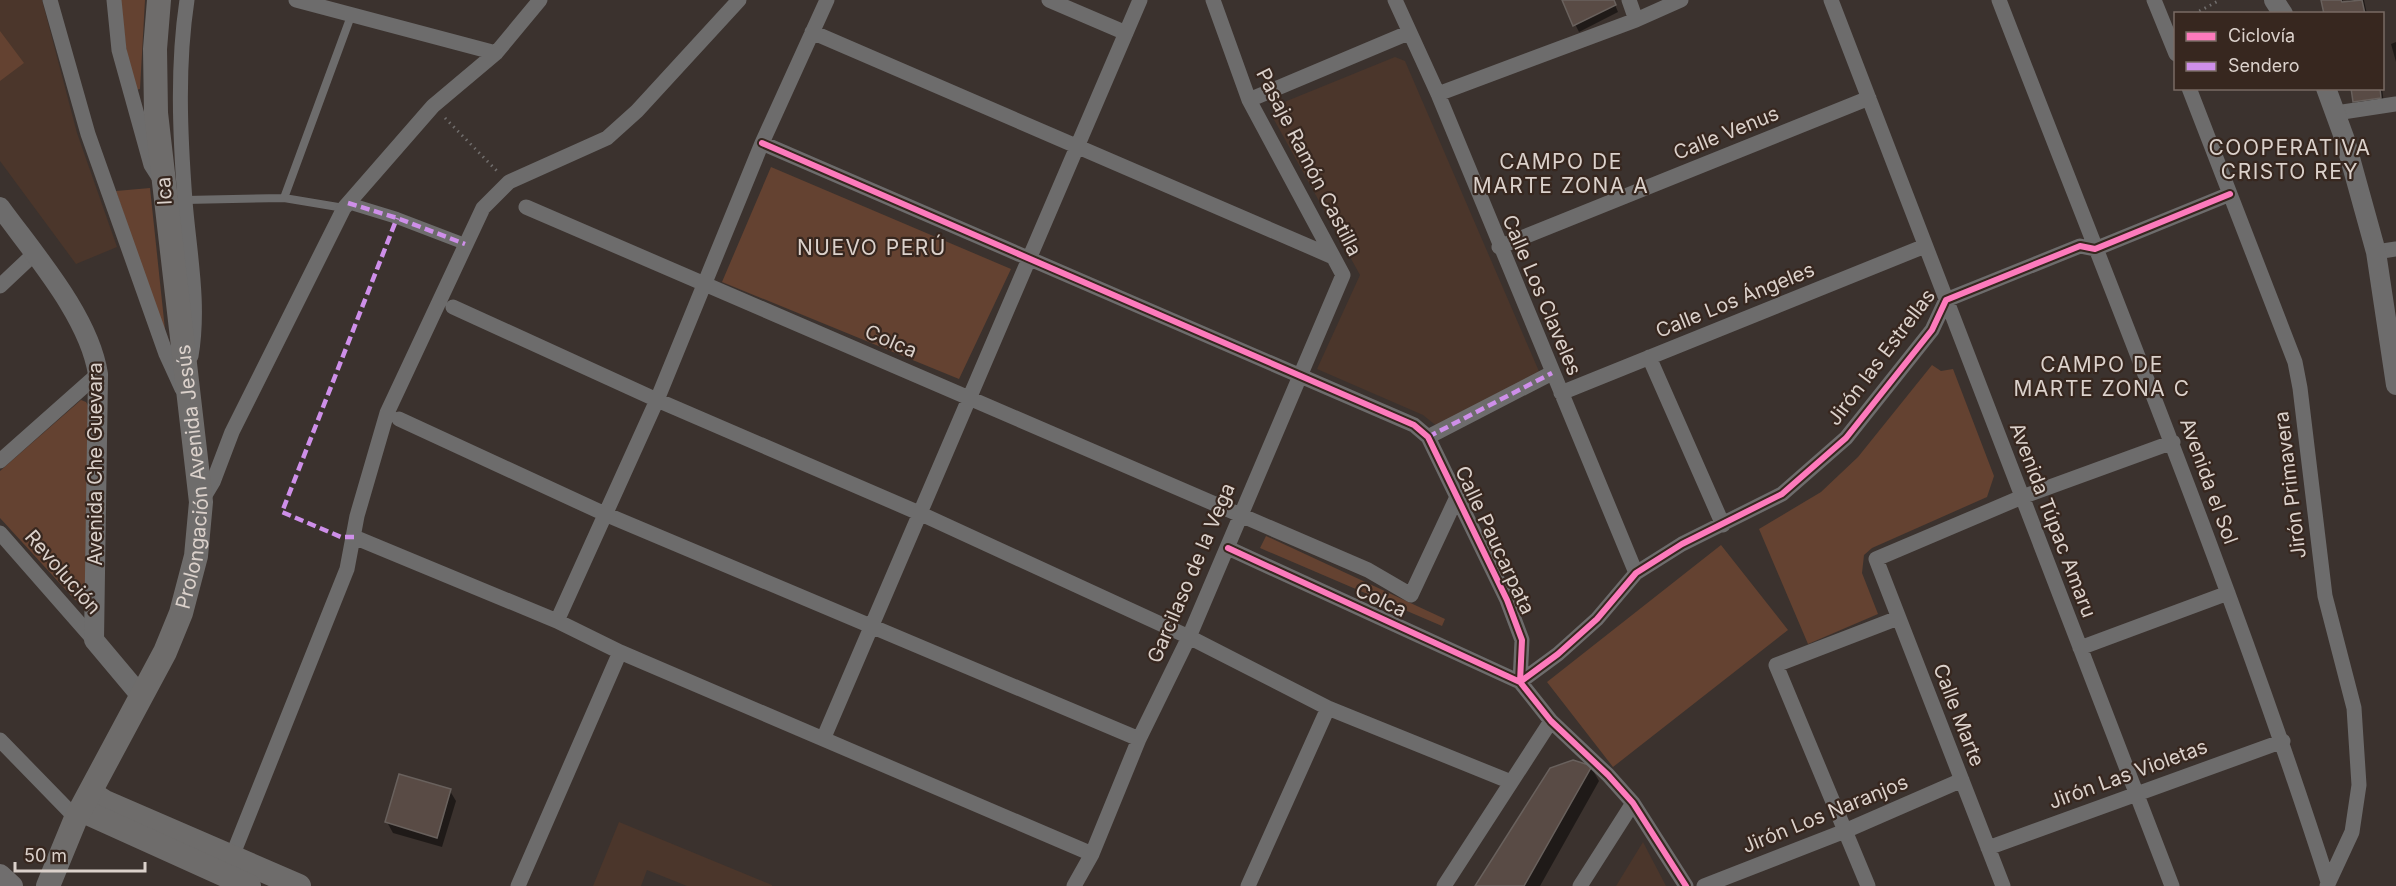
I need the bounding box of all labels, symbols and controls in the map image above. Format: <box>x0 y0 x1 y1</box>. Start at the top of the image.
legend <box>2174 12 2384 90</box>
text: Ciclovía <box>2228 25 2295 46</box>
text: Sendero <box>2228 55 2299 76</box>
street label: Pasaje Ramón Castilla <box>1251 64 1367 260</box>
street label: Calle Venus <box>1670 101 1782 165</box>
district label: COOPERATIVA CRISTO REY <box>2209 135 2371 184</box>
district label: CAMPO DE MARTE ZONA A <box>1473 149 1649 198</box>
street label: Ica <box>151 176 177 206</box>
street label: Calle Los Claveles <box>1497 211 1587 379</box>
district label: NUEVO PERÚ <box>797 234 947 260</box>
street label: Calle Los Ángeles <box>1652 256 1818 343</box>
street label: Jirón las Estrellas <box>1822 284 1940 430</box>
street label: Colca <box>861 319 921 363</box>
street label: Prolongación Avenida Jesús <box>171 344 213 612</box>
district label: CAMPO DE MARTE ZONA C <box>2013 352 2191 401</box>
street label: Avenida Che Guevara <box>83 362 107 566</box>
street label: Jirón Primavera <box>2269 410 2311 560</box>
street label: Avenida el Sol <box>2175 415 2243 547</box>
street label: Avenida Túpac Amaru <box>2005 419 2101 621</box>
street label: Calle Paucarpata <box>1450 462 1540 618</box>
street label: Garcilaso de la Vega <box>1142 479 1240 667</box>
street label: Revolución <box>20 525 106 619</box>
street label: Colca <box>1351 578 1411 622</box>
street label: Calle Marte <box>1928 660 1990 770</box>
street label: Jirón Las Violetas <box>2045 734 2211 814</box>
street label: Jirón Los Naranjos <box>1739 770 1911 858</box>
scale bar <box>15 835 146 873</box>
text: 50 m <box>24 845 67 866</box>

